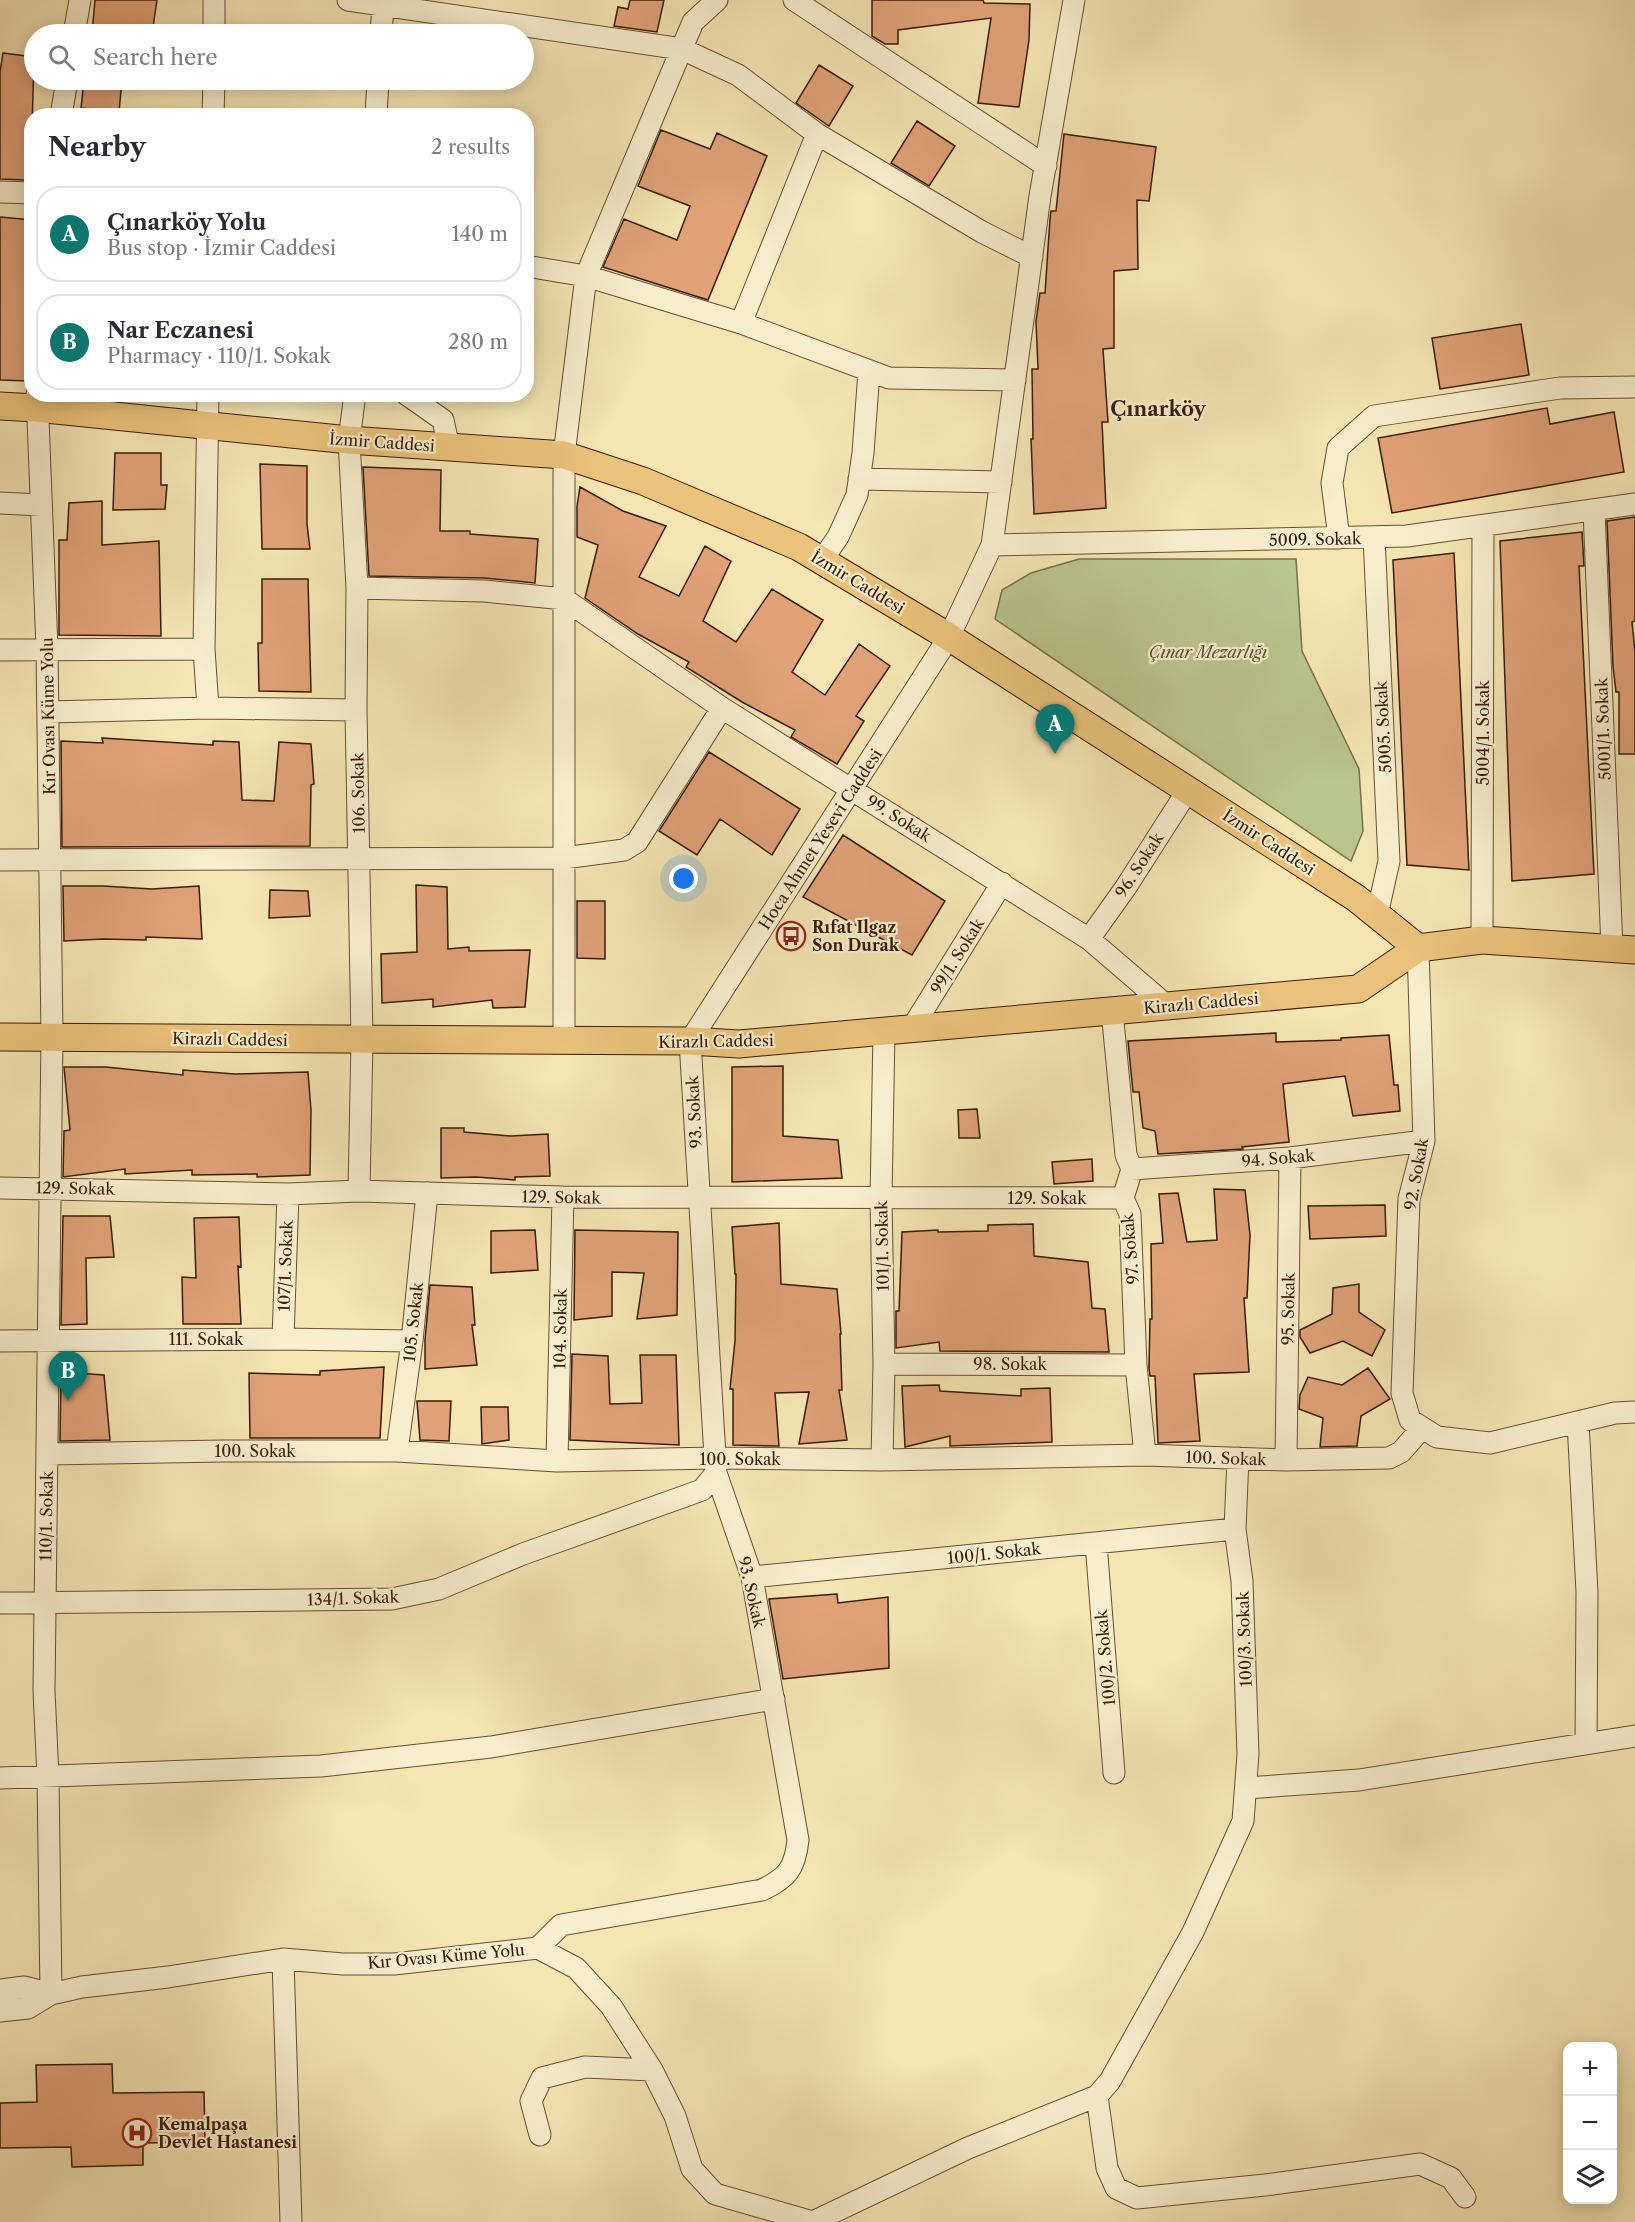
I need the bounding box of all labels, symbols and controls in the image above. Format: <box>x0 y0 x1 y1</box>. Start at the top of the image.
search box <box>24 24 534 90</box>
icon: search <box>45 41 78 74</box>
text: Search here <box>93 44 218 71</box>
text: Nearby <box>48 131 146 163</box>
text: 2 results <box>431 135 510 159</box>
text: Çınarköy Yolu <box>107 209 266 236</box>
text: A <box>62 222 77 246</box>
text: 140 m <box>451 222 508 246</box>
text: Bus stop · İzmir Caddesi <box>107 236 336 260</box>
text: Nar Eczanesi <box>107 317 254 344</box>
text: B <box>62 330 77 354</box>
text: 280 m <box>448 330 508 354</box>
text: Pharmacy · 110/1. Sokak <box>107 344 331 368</box>
district label: Çınarköy <box>1110 397 1206 421</box>
street label: İzmir Caddesi <box>329 428 436 456</box>
street label: 5009. Sokak <box>1269 528 1362 550</box>
street label: İzmir Caddesi <box>808 546 909 618</box>
street label: Kır Ovası Küme Yolu <box>37 637 59 795</box>
park label: Çınar Mezarlığı <box>1149 642 1267 662</box>
street label: 5001/1. Sokak <box>1591 677 1615 781</box>
street label: 5005. Sokak <box>1371 680 1395 774</box>
street label: 5004/1. Sokak <box>1473 680 1493 786</box>
pin: A <box>1036 704 1074 754</box>
street label: Hoca Ahmet Yesevi Caddesi <box>754 745 886 933</box>
street label: 106. Sokak <box>347 752 369 834</box>
street label: 99. Sokak <box>863 790 936 846</box>
street label: İzmir Caddesi <box>1219 805 1319 879</box>
street label: 96. Sokak <box>1111 828 1168 901</box>
your location <box>669 864 698 893</box>
street label: 99/1. Sokak <box>926 914 988 997</box>
place label: Rıfat Ilgaz Son Durak <box>812 917 900 955</box>
bus stop icon: Rıfat Ilgaz Son Durak <box>775 920 807 952</box>
street label: Kirazlı Caddesi <box>1143 988 1260 1018</box>
street label: Kirazlı Caddesi <box>172 1028 288 1050</box>
street label: Kirazlı Caddesi <box>658 1030 774 1052</box>
street label: 93. Sokak <box>682 1074 706 1149</box>
street label: 92. Sokak <box>1400 1136 1432 1212</box>
street label: 94. Sokak <box>1241 1145 1316 1171</box>
street label: 129. Sokak <box>35 1177 115 1199</box>
street label: 129. Sokak <box>521 1186 601 1208</box>
street label: 129. Sokak <box>1007 1188 1087 1208</box>
street label: 101/1. Sokak <box>871 1200 893 1291</box>
street label: 97. Sokak <box>1117 1212 1143 1285</box>
street label: 107/1. Sokak <box>273 1219 297 1312</box>
street label: 95. Sokak <box>1277 1272 1299 1345</box>
street label: 105. Sokak <box>399 1280 427 1363</box>
street label: 104. Sokak <box>549 1288 571 1369</box>
street label: 111. Sokak <box>169 1329 244 1349</box>
pin: B <box>48 1352 88 1401</box>
street label: 98. Sokak <box>973 1354 1047 1374</box>
street label: 100. Sokak <box>214 1441 296 1461</box>
street label: 100. Sokak <box>1185 1447 1268 1469</box>
street label: 100. Sokak <box>699 1449 781 1469</box>
street label: 110/1. Sokak <box>35 1470 57 1561</box>
street label: 100/1. Sokak <box>946 1538 1042 1568</box>
street label: 93. Sokak <box>734 1554 770 1630</box>
street label: 134/1. Sokak <box>307 1586 400 1610</box>
street label: 100/3. Sokak <box>1232 1590 1256 1687</box>
street label: 100/2. Sokak <box>1091 1608 1119 1707</box>
street label: Kır Ovası Küme Yolu <box>367 1939 525 1973</box>
map controls <box>1563 2042 1617 2204</box>
button: + <box>1563 2042 1617 2096</box>
button: − <box>1563 2096 1617 2150</box>
place label: Kemalpaşa Devlet Hastanesi <box>158 2114 297 2152</box>
hospital icon: Kemalpaşa Devlet Hastanesi <box>121 2117 153 2149</box>
button: layers <box>1563 2150 1617 2204</box>

